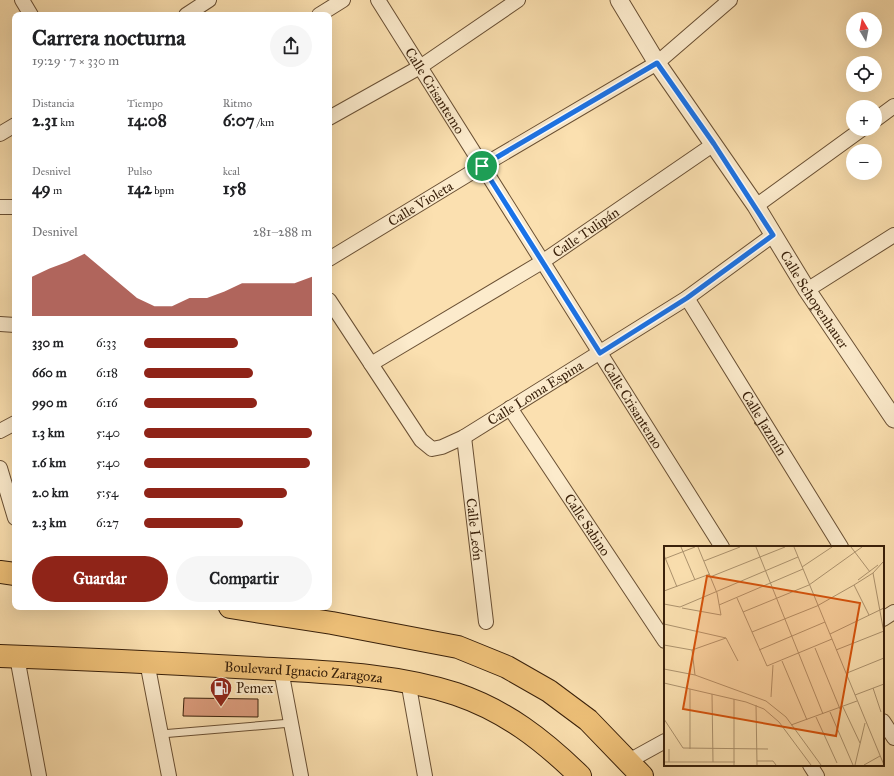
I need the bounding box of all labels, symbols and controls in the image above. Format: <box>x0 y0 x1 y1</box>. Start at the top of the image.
north arrow <box>846 12 882 48</box>
map controls <box>846 12 882 180</box>
text: Carrera nocturna <box>32 24 185 51</box>
button: share <box>270 25 312 67</box>
street label: Calle Crisantemo <box>401 44 468 137</box>
text: 19:29 · 7 × 330 m <box>32 53 119 69</box>
button: locate <box>846 56 882 92</box>
text: Distancia <box>32 97 75 110</box>
text: Tiempo <box>127 97 163 110</box>
text: Ritmo <box>223 97 252 110</box>
button: + <box>846 100 882 136</box>
text: 2.31 <box>32 110 58 131</box>
text: 14:08 <box>127 110 167 131</box>
text: 6:07 <box>223 110 255 131</box>
text: km <box>58 116 75 129</box>
text: /km <box>255 116 274 129</box>
button: − <box>846 144 882 180</box>
pin <box>465 149 499 183</box>
icon: arrive <box>471 155 493 177</box>
text: Desnivel <box>32 165 71 178</box>
text: Pulso <box>127 165 152 178</box>
text: kcal <box>223 165 240 178</box>
street label: Calle Violeta <box>385 177 456 230</box>
text: 49 <box>32 178 51 199</box>
text: 142 <box>127 178 152 199</box>
text: 158 <box>223 178 246 199</box>
text: m <box>51 184 62 197</box>
text: bpm <box>152 184 174 197</box>
street label: Calle Tulipán <box>549 203 622 261</box>
text: Desnivel <box>32 224 78 240</box>
text: 281–288 m <box>253 224 312 240</box>
street label: Calle Schopenhauer <box>777 248 853 353</box>
text: 330 m <box>32 335 64 351</box>
text: 6:33 <box>96 335 116 351</box>
street label: Calle Loma Espina <box>484 356 586 429</box>
street label: Calle Crisantemo <box>600 359 666 452</box>
text: 660 m <box>32 365 67 381</box>
text: 6:18 <box>96 365 118 381</box>
street label: Calle Jazmín <box>738 388 791 459</box>
text: 990 m <box>32 395 67 411</box>
text: 6:16 <box>96 395 118 411</box>
text: 1.3 km <box>32 425 65 441</box>
text: 5:40 <box>96 425 120 441</box>
text: 1.6 km <box>32 455 66 471</box>
text: 5:40 <box>96 455 120 471</box>
text: 2.0 km <box>32 485 69 501</box>
text: 5:54 <box>96 485 118 501</box>
street label: Calle Sabino <box>561 490 614 559</box>
street label: Calle León <box>463 497 487 562</box>
text: 2.3 km <box>32 515 66 531</box>
text: 6:27 <box>96 515 119 531</box>
inset map <box>664 546 884 766</box>
button: Guardar <box>32 556 168 602</box>
button: Compartir <box>176 556 312 602</box>
street label: Boulevard Ignacio Zaragoza <box>224 658 384 686</box>
fuel station icon: Pemex <box>208 675 234 708</box>
place label: Pemex <box>236 680 274 697</box>

